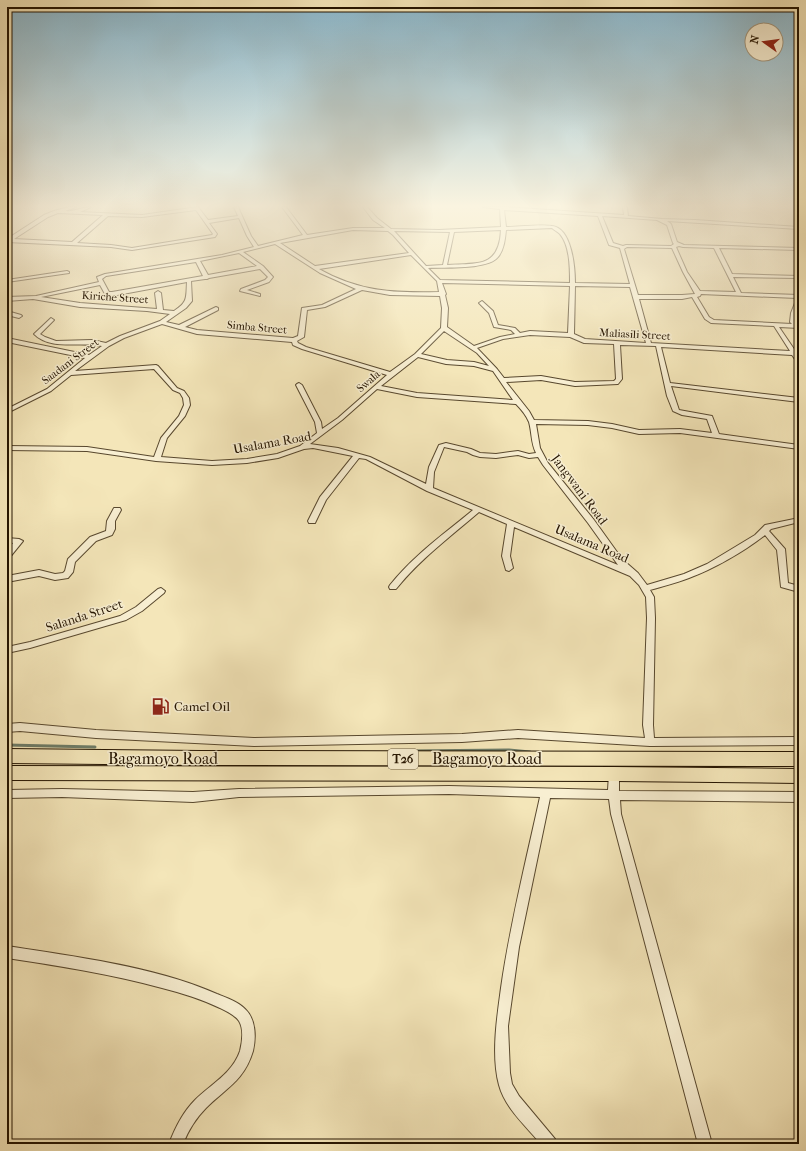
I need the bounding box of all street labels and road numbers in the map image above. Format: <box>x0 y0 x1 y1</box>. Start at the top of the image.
street label: Kiriche Street <box>81 289 149 306</box>
street label: Simba Street <box>226 318 288 337</box>
street label: Maliasili Street <box>599 326 671 343</box>
street label: Saadani Street <box>39 336 101 387</box>
street label: Swala <box>354 367 383 395</box>
street label: Usalama Road <box>232 428 313 457</box>
street label: Jangwani Road <box>548 450 611 528</box>
street label: Usalama Road <box>552 521 632 566</box>
street label: Salanda Street <box>44 596 125 635</box>
street label: Bagamoyo Road <box>108 749 218 768</box>
road number: T26 <box>388 749 418 769</box>
street label: Bagamoyo Road <box>432 749 542 768</box>

